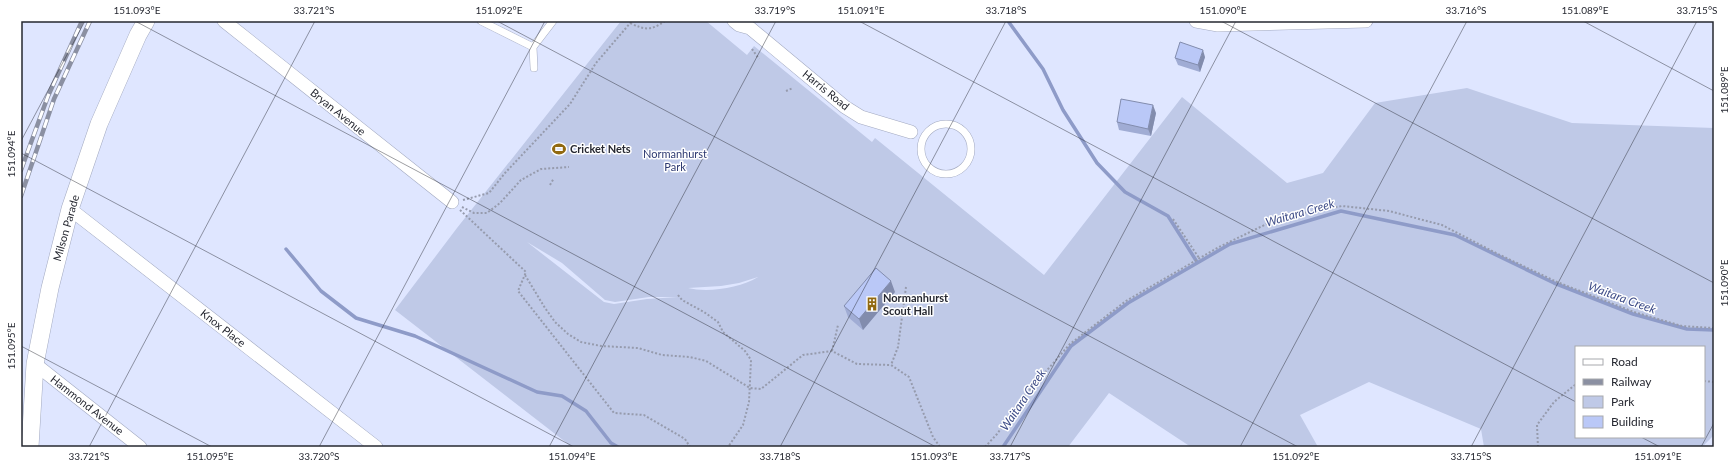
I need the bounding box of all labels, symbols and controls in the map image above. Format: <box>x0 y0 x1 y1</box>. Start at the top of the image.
text: 151.093°E <box>113 4 161 16</box>
text: 33.721°S <box>294 4 334 16</box>
text: 151.092°E <box>475 4 523 16</box>
text: 33.719°S <box>755 4 795 16</box>
text: 151.091°E <box>837 4 885 16</box>
text: 33.718°S <box>986 4 1026 16</box>
text: 151.090°E <box>1199 4 1247 16</box>
text: 33.716°S <box>1446 4 1486 16</box>
text: 151.089°E <box>1561 4 1609 16</box>
text: 33.715°S <box>1677 4 1717 16</box>
text: 151.089°E <box>1718 66 1730 114</box>
street label: Harris Road <box>800 67 852 112</box>
street label: Bryan Avenue <box>308 85 369 138</box>
text: 151.094°E <box>5 130 17 178</box>
sports icon: Cricket Nets <box>551 141 567 157</box>
place label: Cricket Nets <box>570 142 631 155</box>
park label: Normanhurst Park <box>643 147 707 173</box>
street label: Milson Parade <box>50 193 81 263</box>
water label: Waitara Creek <box>1264 195 1336 230</box>
text: 151.090°E <box>1718 259 1730 307</box>
water label: Waitara Creek <box>1586 278 1658 317</box>
place label: Normanhurst Scout Hall <box>883 291 949 317</box>
building icon: Normanhurst Scout Hall <box>864 296 880 312</box>
street label: Knox Place <box>198 306 248 349</box>
text: 151.095°E <box>5 322 17 370</box>
legend <box>1575 346 1705 438</box>
text: Road <box>1611 354 1638 369</box>
water label: Waitara Creek <box>996 366 1049 433</box>
street label: Hammond Avenue <box>48 372 127 437</box>
text: Railway <box>1611 374 1652 389</box>
text: Park <box>1611 394 1635 409</box>
text: Building <box>1611 414 1654 429</box>
text: 33.721°S <box>69 450 109 462</box>
text: 151.095°E <box>186 450 234 462</box>
text: 33.720°S <box>299 450 339 462</box>
text: 151.094°E <box>548 450 596 462</box>
text: 33.718°S <box>760 450 800 462</box>
text: 151.093°E <box>910 450 958 462</box>
text: 33.717°S <box>990 450 1030 462</box>
text: 151.092°E <box>1272 450 1320 462</box>
text: 33.715°S <box>1451 450 1491 462</box>
text: 151.091°E <box>1634 450 1682 462</box>

